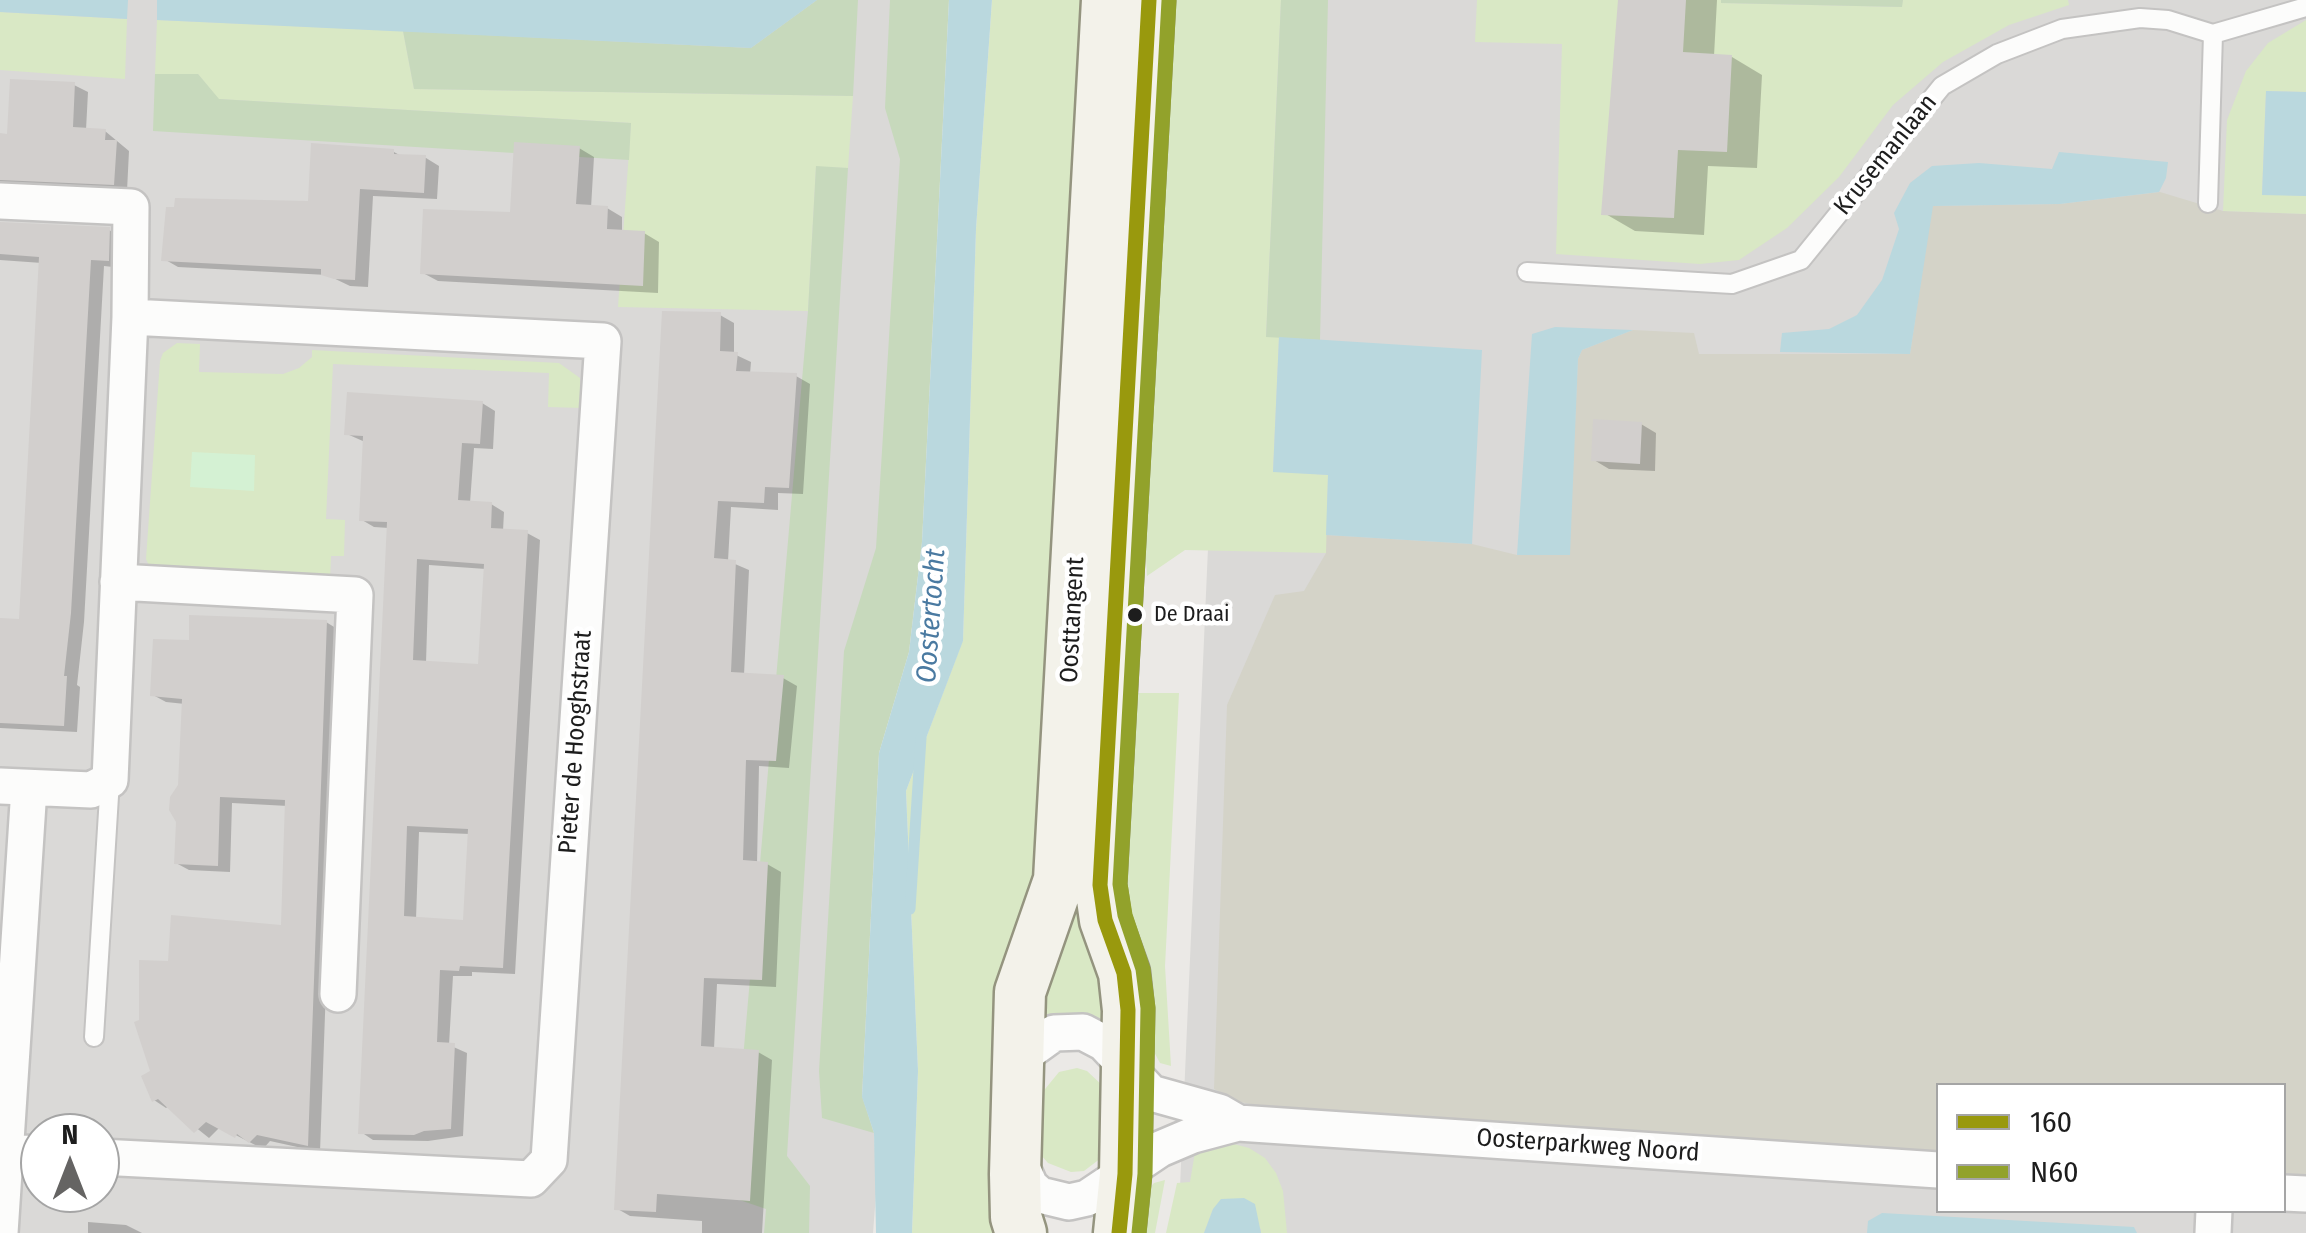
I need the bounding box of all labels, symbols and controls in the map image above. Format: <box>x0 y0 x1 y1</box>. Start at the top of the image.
street label: Krusemanlaan <box>1828 89 1944 221</box>
water label: Oostertocht <box>911 548 953 684</box>
street label: Oosttangent <box>1055 556 1091 684</box>
place label: De Draai <box>1154 602 1230 628</box>
marker: De Draai <box>1125 605 1145 625</box>
street label: Pieter de Hooghstraat <box>553 629 599 855</box>
legend <box>1936 1083 2286 1213</box>
text: 160 <box>2030 1104 2072 1140</box>
north arrow <box>20 1113 120 1213</box>
text: N <box>62 1118 78 1151</box>
street label: Oosterparkweg Noord <box>1476 1123 1700 1169</box>
text: N60 <box>2030 1154 2079 1190</box>

